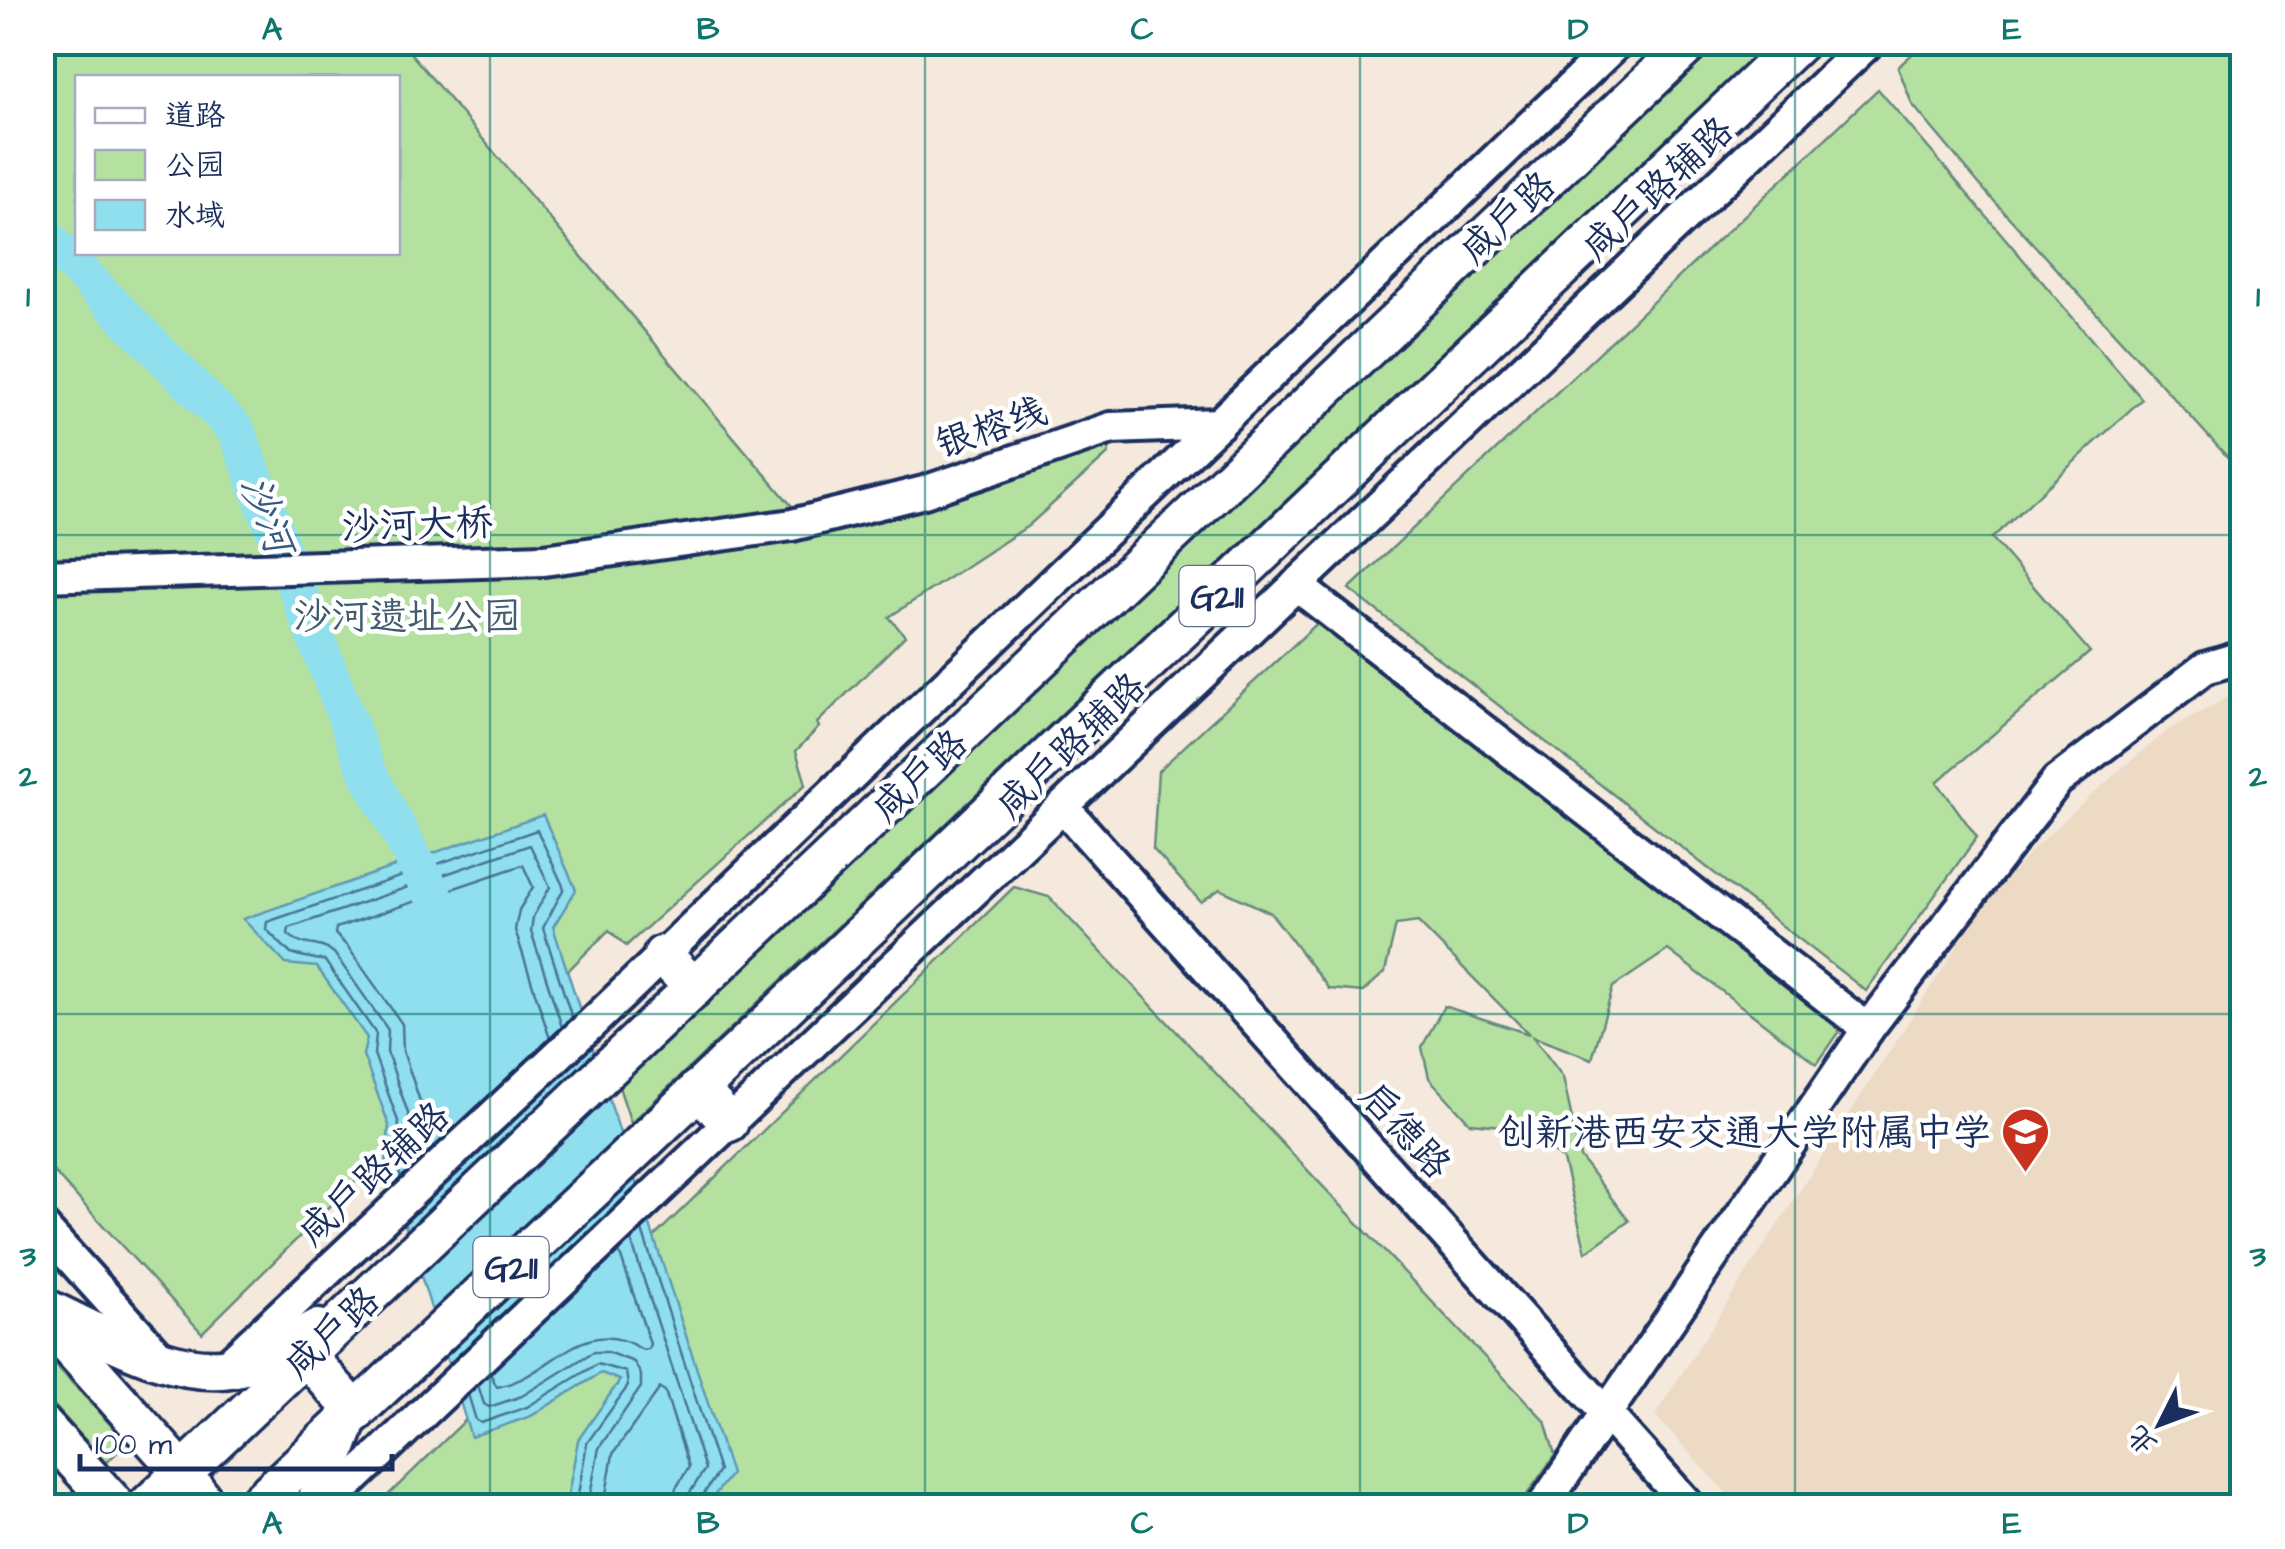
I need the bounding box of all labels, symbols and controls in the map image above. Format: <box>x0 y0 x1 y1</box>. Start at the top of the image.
text: A <box>262 7 283 52</box>
text: B <box>697 7 720 52</box>
text: C <box>1131 7 1154 52</box>
text: D <box>1568 7 1589 52</box>
text: E <box>2003 7 2022 52</box>
legend <box>75 75 400 255</box>
text: 道路 <box>165 95 225 137</box>
street label: 咸户路辅路 <box>1571 106 1746 273</box>
text: 公园 <box>165 145 225 187</box>
street label: 咸户路 <box>1449 161 1568 276</box>
text: 水域 <box>165 195 225 237</box>
text: 1 <box>26 274 30 319</box>
text: 1 <box>2256 274 2260 319</box>
street label: 银榕线 <box>929 386 1054 472</box>
water label: 沙河 <box>226 468 308 568</box>
street label: 沙河大桥 <box>340 497 494 555</box>
road number: G211 <box>1180 566 1254 626</box>
park label: 沙河遗址公园 <box>293 592 521 644</box>
street label: 咸户路辅路 <box>985 662 1158 831</box>
street label: 咸户路 <box>861 719 980 834</box>
text: 2 <box>18 754 38 799</box>
text: 2 <box>2248 754 2268 799</box>
street label: 启德路 <box>1347 1072 1462 1191</box>
street label: 咸户路辅路 <box>287 1091 462 1258</box>
school or university icon: 创新港西安交通大学附属中学 <box>2000 1106 2052 1174</box>
place label: 创新港西安交通大学附属中学 <box>1497 1108 1991 1160</box>
text: 3 <box>19 1234 37 1279</box>
text: 3 <box>2249 1234 2267 1279</box>
road number: G211 <box>474 1237 548 1297</box>
street label: 咸户路 <box>273 1276 392 1391</box>
north arrow <box>2110 1374 2210 1474</box>
scale bar <box>80 1409 392 1471</box>
text: 北 <box>2119 1416 2166 1463</box>
text: 100 m <box>95 1424 173 1466</box>
text: A <box>262 1501 283 1546</box>
text: B <box>697 1501 720 1546</box>
text: C <box>1131 1501 1154 1546</box>
text: D <box>1568 1501 1589 1546</box>
text: E <box>2003 1501 2022 1546</box>

